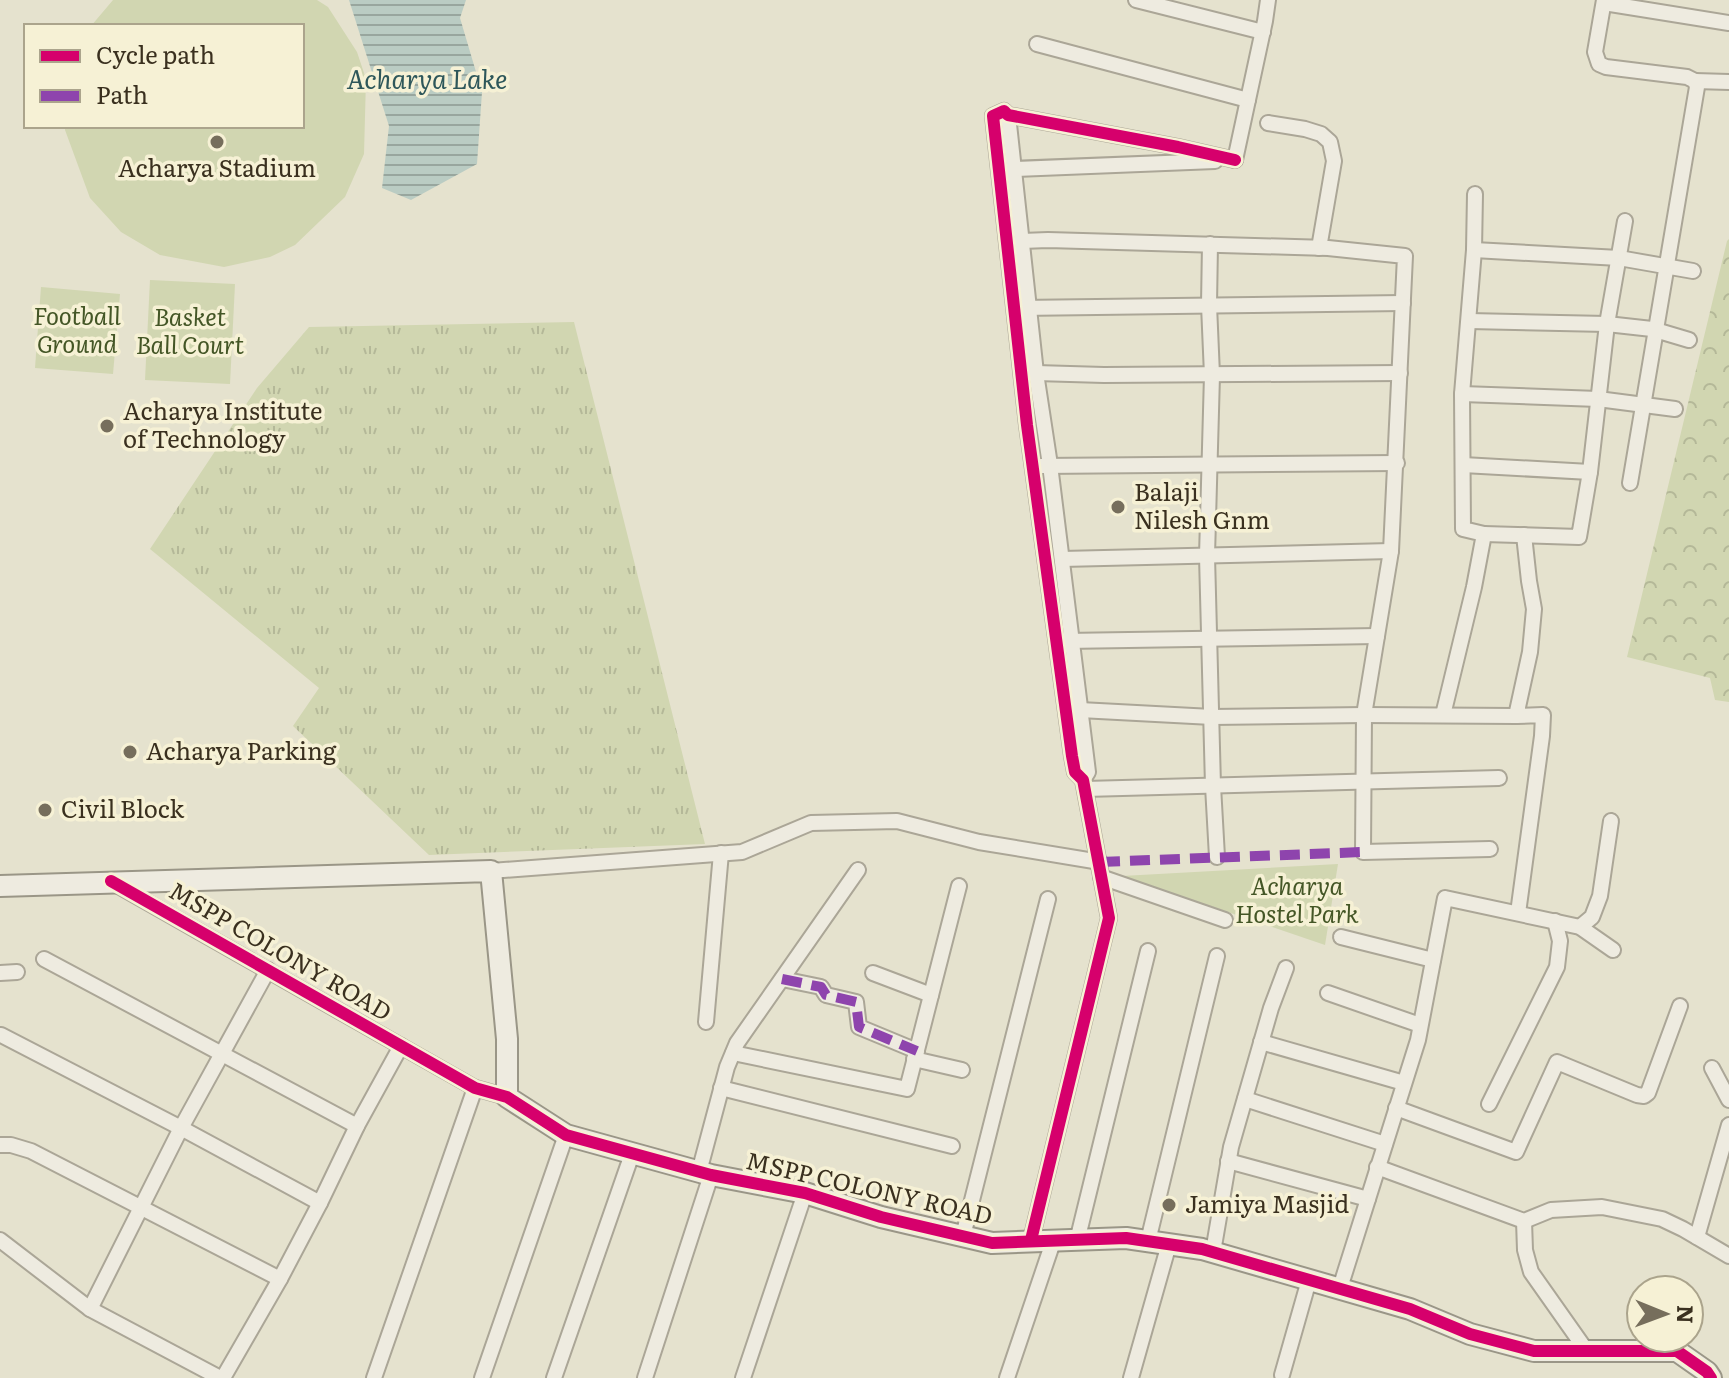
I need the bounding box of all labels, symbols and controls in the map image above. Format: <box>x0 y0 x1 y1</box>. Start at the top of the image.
legend <box>24 24 304 128</box>
text: Cycle path <box>96 36 215 71</box>
water label: Acharya Lake <box>346 58 508 97</box>
text: Path <box>96 76 148 111</box>
marker: Acharya Stadium <box>208 133 226 151</box>
place label: Acharya Stadium <box>118 149 316 184</box>
park label: Football Ground <box>33 297 121 360</box>
park label: Basket Ball Court <box>136 298 245 361</box>
place label: Acharya Institute of Technology <box>123 392 323 455</box>
marker: Acharya Institute of Technology <box>98 417 116 435</box>
place label: Balaji Nilesh Gnm <box>1134 473 1270 536</box>
marker: Balaji Nilesh Gnm <box>1109 498 1127 516</box>
place label: Acharya Parking <box>146 732 337 767</box>
marker: Acharya Parking <box>121 743 139 761</box>
place label: Civil Block <box>61 790 185 825</box>
marker: Civil Block <box>36 801 54 819</box>
park label: Acharya Hostel Park <box>1235 867 1360 930</box>
street label: MSPP COLONY ROAD <box>164 872 399 1028</box>
street label: MSPP COLONY ROAD <box>743 1141 996 1232</box>
place label: Jamiya Masjid <box>1185 1185 1349 1220</box>
marker: Jamiya Masjid <box>1160 1196 1178 1214</box>
north arrow <box>1625 1274 1705 1354</box>
text: N <box>1670 1305 1703 1324</box>

